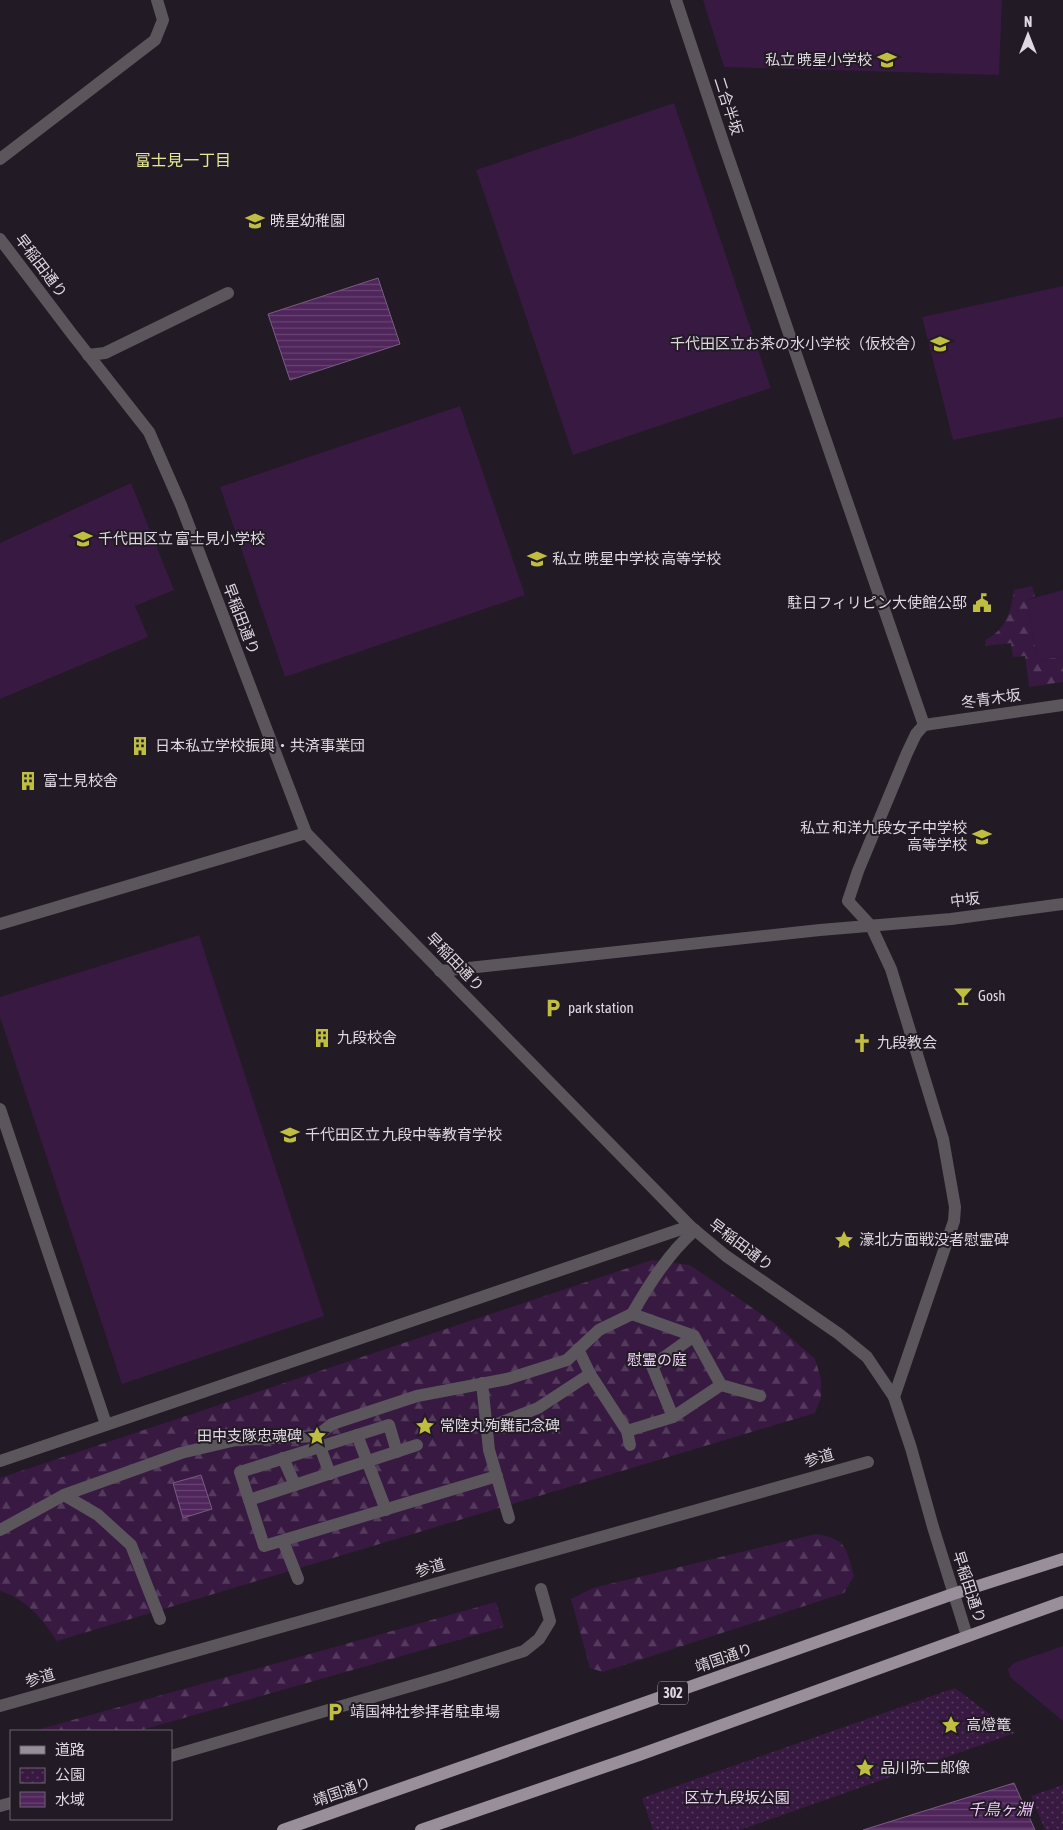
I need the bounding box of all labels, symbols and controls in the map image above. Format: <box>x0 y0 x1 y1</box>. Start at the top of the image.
north arrow <box>1003 10 1053 60</box>
text: N <box>1024 14 1032 30</box>
school or university icon: 私立 暁星小学校 <box>876 49 898 71</box>
place label: 私立 暁星小学校 <box>765 51 872 68</box>
street label: 二合半坂 <box>711 75 746 137</box>
district label: 富士見一丁目 <box>135 151 231 169</box>
school or university icon: 暁星幼稚園 <box>244 210 266 232</box>
place label: 暁星幼稚園 <box>270 212 345 229</box>
street label: 早稲田通り <box>12 231 71 301</box>
school or university icon: 千代田区立お茶の水小学校（仮校舎） <box>929 333 951 355</box>
place label: 千代田区立お茶の水小学校（仮校舎） <box>670 335 925 352</box>
school or university icon: 千代田区立 富士見小学校 <box>72 528 94 550</box>
place label: 千代田区立 富士見小学校 <box>98 530 265 547</box>
school or university icon: 私立 暁星中学校 高等学校 <box>526 548 548 570</box>
place label: 私立 暁星中学校 高等学校 <box>552 550 721 567</box>
street label: 早稲田通り <box>220 581 263 657</box>
public building icon: 駐日フィリピン大使館公邸 <box>971 592 993 614</box>
place label: 駐日フィリピン大使館公邸 <box>787 594 967 611</box>
street label: 冬青木坂 <box>960 686 1022 711</box>
building icon: 日本私立学校振興・共済事業団 <box>129 735 151 757</box>
place label: 日本私立学校振興・共済事業団 <box>155 737 365 754</box>
building icon: 富士見校舎 <box>17 770 39 792</box>
place label: 富士見校舎 <box>43 772 118 789</box>
place label: 私立 和洋九段女子中学校 高等学校 <box>800 819 967 853</box>
school or university icon: 私立 和洋九段女子中学校 高等学校 <box>971 826 993 848</box>
street label: 中坂 <box>949 889 981 910</box>
street label: 早稲田通り <box>423 929 488 995</box>
bar icon: Gosh <box>952 985 974 1007</box>
place label: Gosh <box>978 987 1006 1004</box>
parking icon: park station <box>542 997 564 1019</box>
place label: park station <box>568 999 634 1016</box>
building icon: 九段校舎 <box>311 1027 333 1049</box>
place label: 九段校舎 <box>337 1029 397 1046</box>
church icon: 九段教会 <box>851 1032 873 1054</box>
place label: 九段教会 <box>877 1034 937 1051</box>
school or university icon: 千代田区立 九段中等教育学校 <box>279 1124 301 1146</box>
place label: 千代田区立 九段中等教育学校 <box>305 1126 502 1143</box>
street label: 早稲田通り <box>706 1215 776 1274</box>
place icon: 濠北方面戦没者慰霊碑 <box>833 1229 855 1251</box>
place label: 濠北方面戦没者慰霊碑 <box>859 1231 1009 1248</box>
park label: 慰霊の庭 <box>627 1351 687 1368</box>
place icon: 常陸丸殉難記念碑 <box>414 1415 436 1437</box>
place label: 常陸丸殉難記念碑 <box>440 1417 560 1434</box>
place icon: 田中支隊忠魂碑 <box>306 1425 328 1447</box>
place label: 田中支隊忠魂碑 <box>197 1427 302 1444</box>
street label: 参道 <box>802 1445 836 1470</box>
street label: 早稲田通り <box>950 1549 989 1625</box>
street label: 参道 <box>413 1555 447 1580</box>
street label: 靖国通り <box>693 1640 755 1675</box>
street label: 参道 <box>23 1665 57 1690</box>
road number: 302 <box>658 1682 688 1705</box>
parking icon: 靖国神社参拝者駐車場 <box>324 1701 346 1723</box>
place label: 靖国神社参拝者駐車場 <box>350 1703 500 1720</box>
place icon: 高燈篭 <box>940 1714 962 1736</box>
place label: 高燈篭 <box>966 1716 1011 1733</box>
legend <box>10 1730 172 1820</box>
text: 道路 <box>55 1741 85 1758</box>
place icon: 品川弥二郎像 <box>854 1757 876 1779</box>
place label: 品川弥二郎像 <box>880 1759 970 1776</box>
text: 公園 <box>55 1766 85 1783</box>
street label: 靖国通り <box>311 1774 373 1809</box>
park label: 区立九段坂公園 <box>684 1789 790 1806</box>
text: 水域 <box>55 1791 85 1808</box>
water label: 千鳥ヶ淵 <box>968 1800 1034 1818</box>

